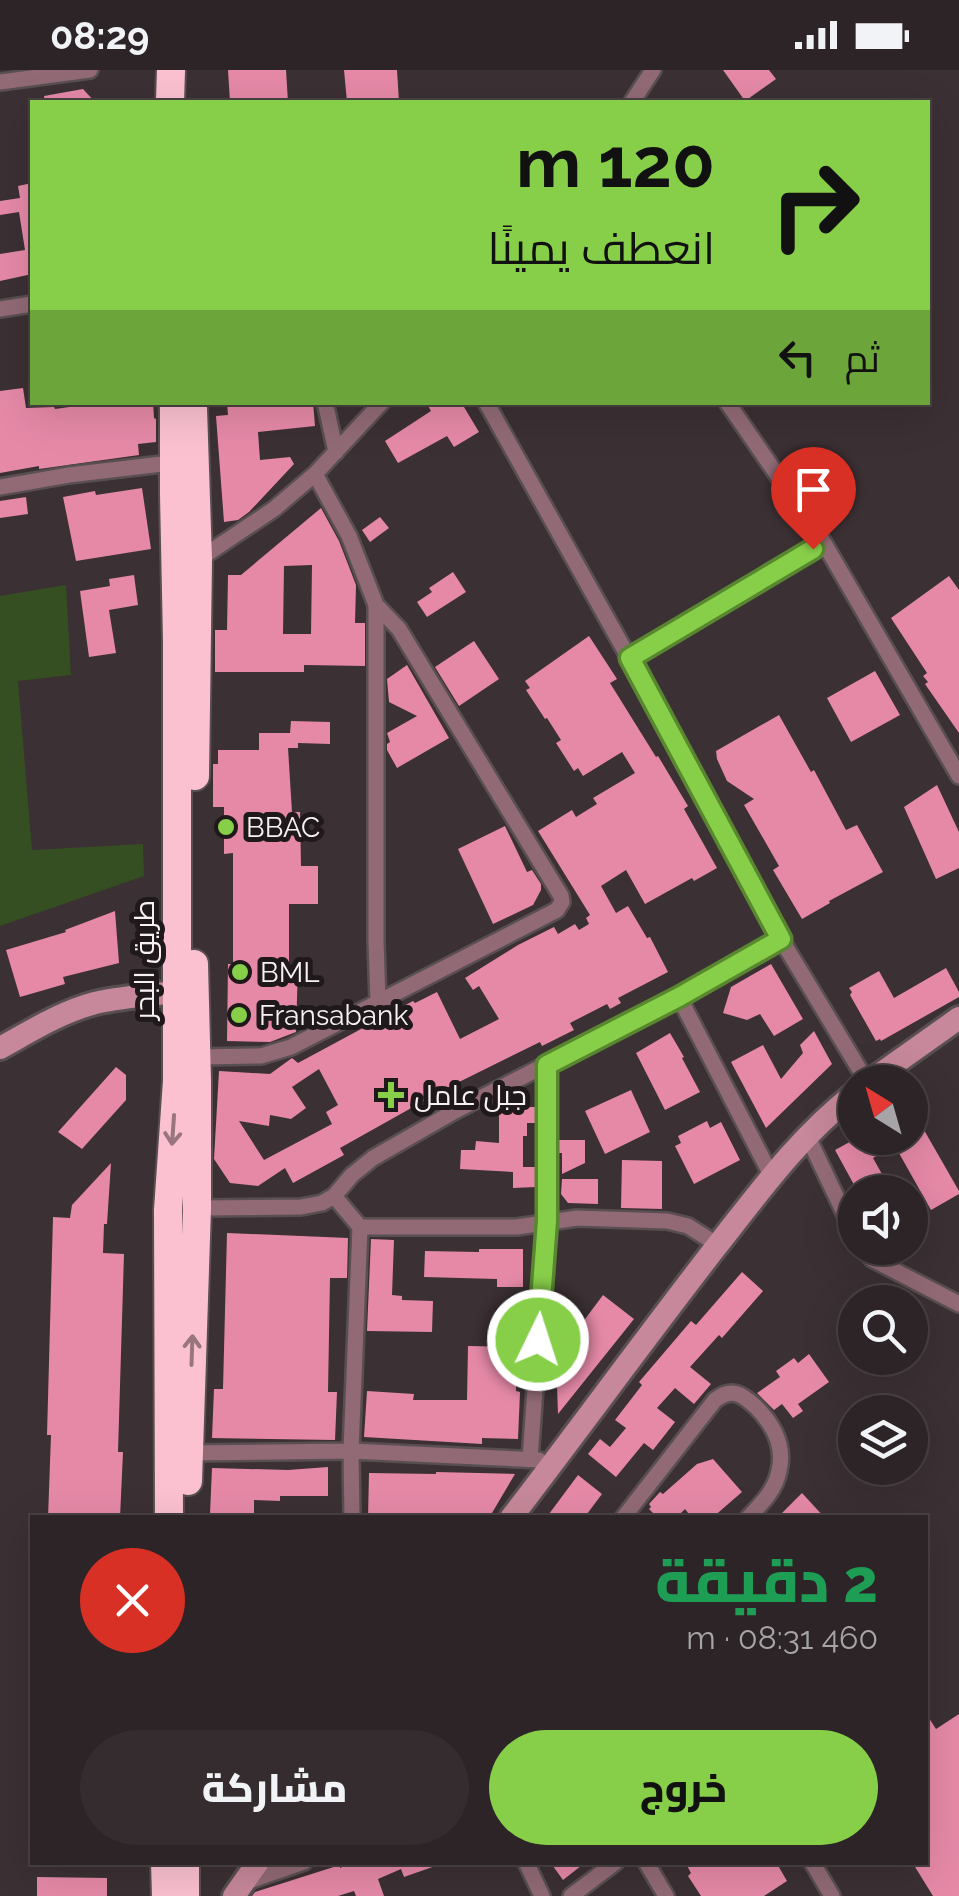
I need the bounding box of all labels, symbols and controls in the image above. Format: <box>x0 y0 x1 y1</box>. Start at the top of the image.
text: 08:29 <box>50 13 149 58</box>
text: 120 m <box>516 121 715 203</box>
icon: right <box>750 140 880 270</box>
text: انعطف يمينًا <box>487 222 715 275</box>
icon: left <box>770 330 825 385</box>
text: ثم <box>845 336 880 381</box>
pin <box>771 447 856 550</box>
icon: arrive <box>786 462 841 517</box>
place label: BBAC <box>246 811 320 844</box>
marker: BBAC <box>215 816 237 838</box>
street label: طريق البحر <box>128 900 161 1022</box>
place label: BML <box>260 956 320 989</box>
marker: BML <box>229 961 251 983</box>
place label: Fransabank <box>259 999 408 1032</box>
marker: Fransabank <box>228 1004 250 1026</box>
north arrow <box>838 1065 928 1155</box>
map controls <box>838 1065 928 1485</box>
place label: جبل عامل <box>414 1079 527 1112</box>
marker: جبل عامل <box>378 1082 404 1108</box>
one-way arrow <box>164 1113 183 1145</box>
button: sound <box>838 1175 928 1265</box>
button: search <box>838 1285 928 1375</box>
position arrow <box>486 1288 590 1392</box>
one-way arrow <box>182 1335 201 1367</box>
button: layers <box>838 1395 928 1485</box>
text: 2 دقيقة <box>655 1546 878 1616</box>
button: close <box>80 1548 185 1653</box>
text: 460 m · 08:31 <box>686 1619 878 1656</box>
button: مشاركة <box>80 1730 469 1845</box>
button: خروج <box>489 1730 878 1845</box>

